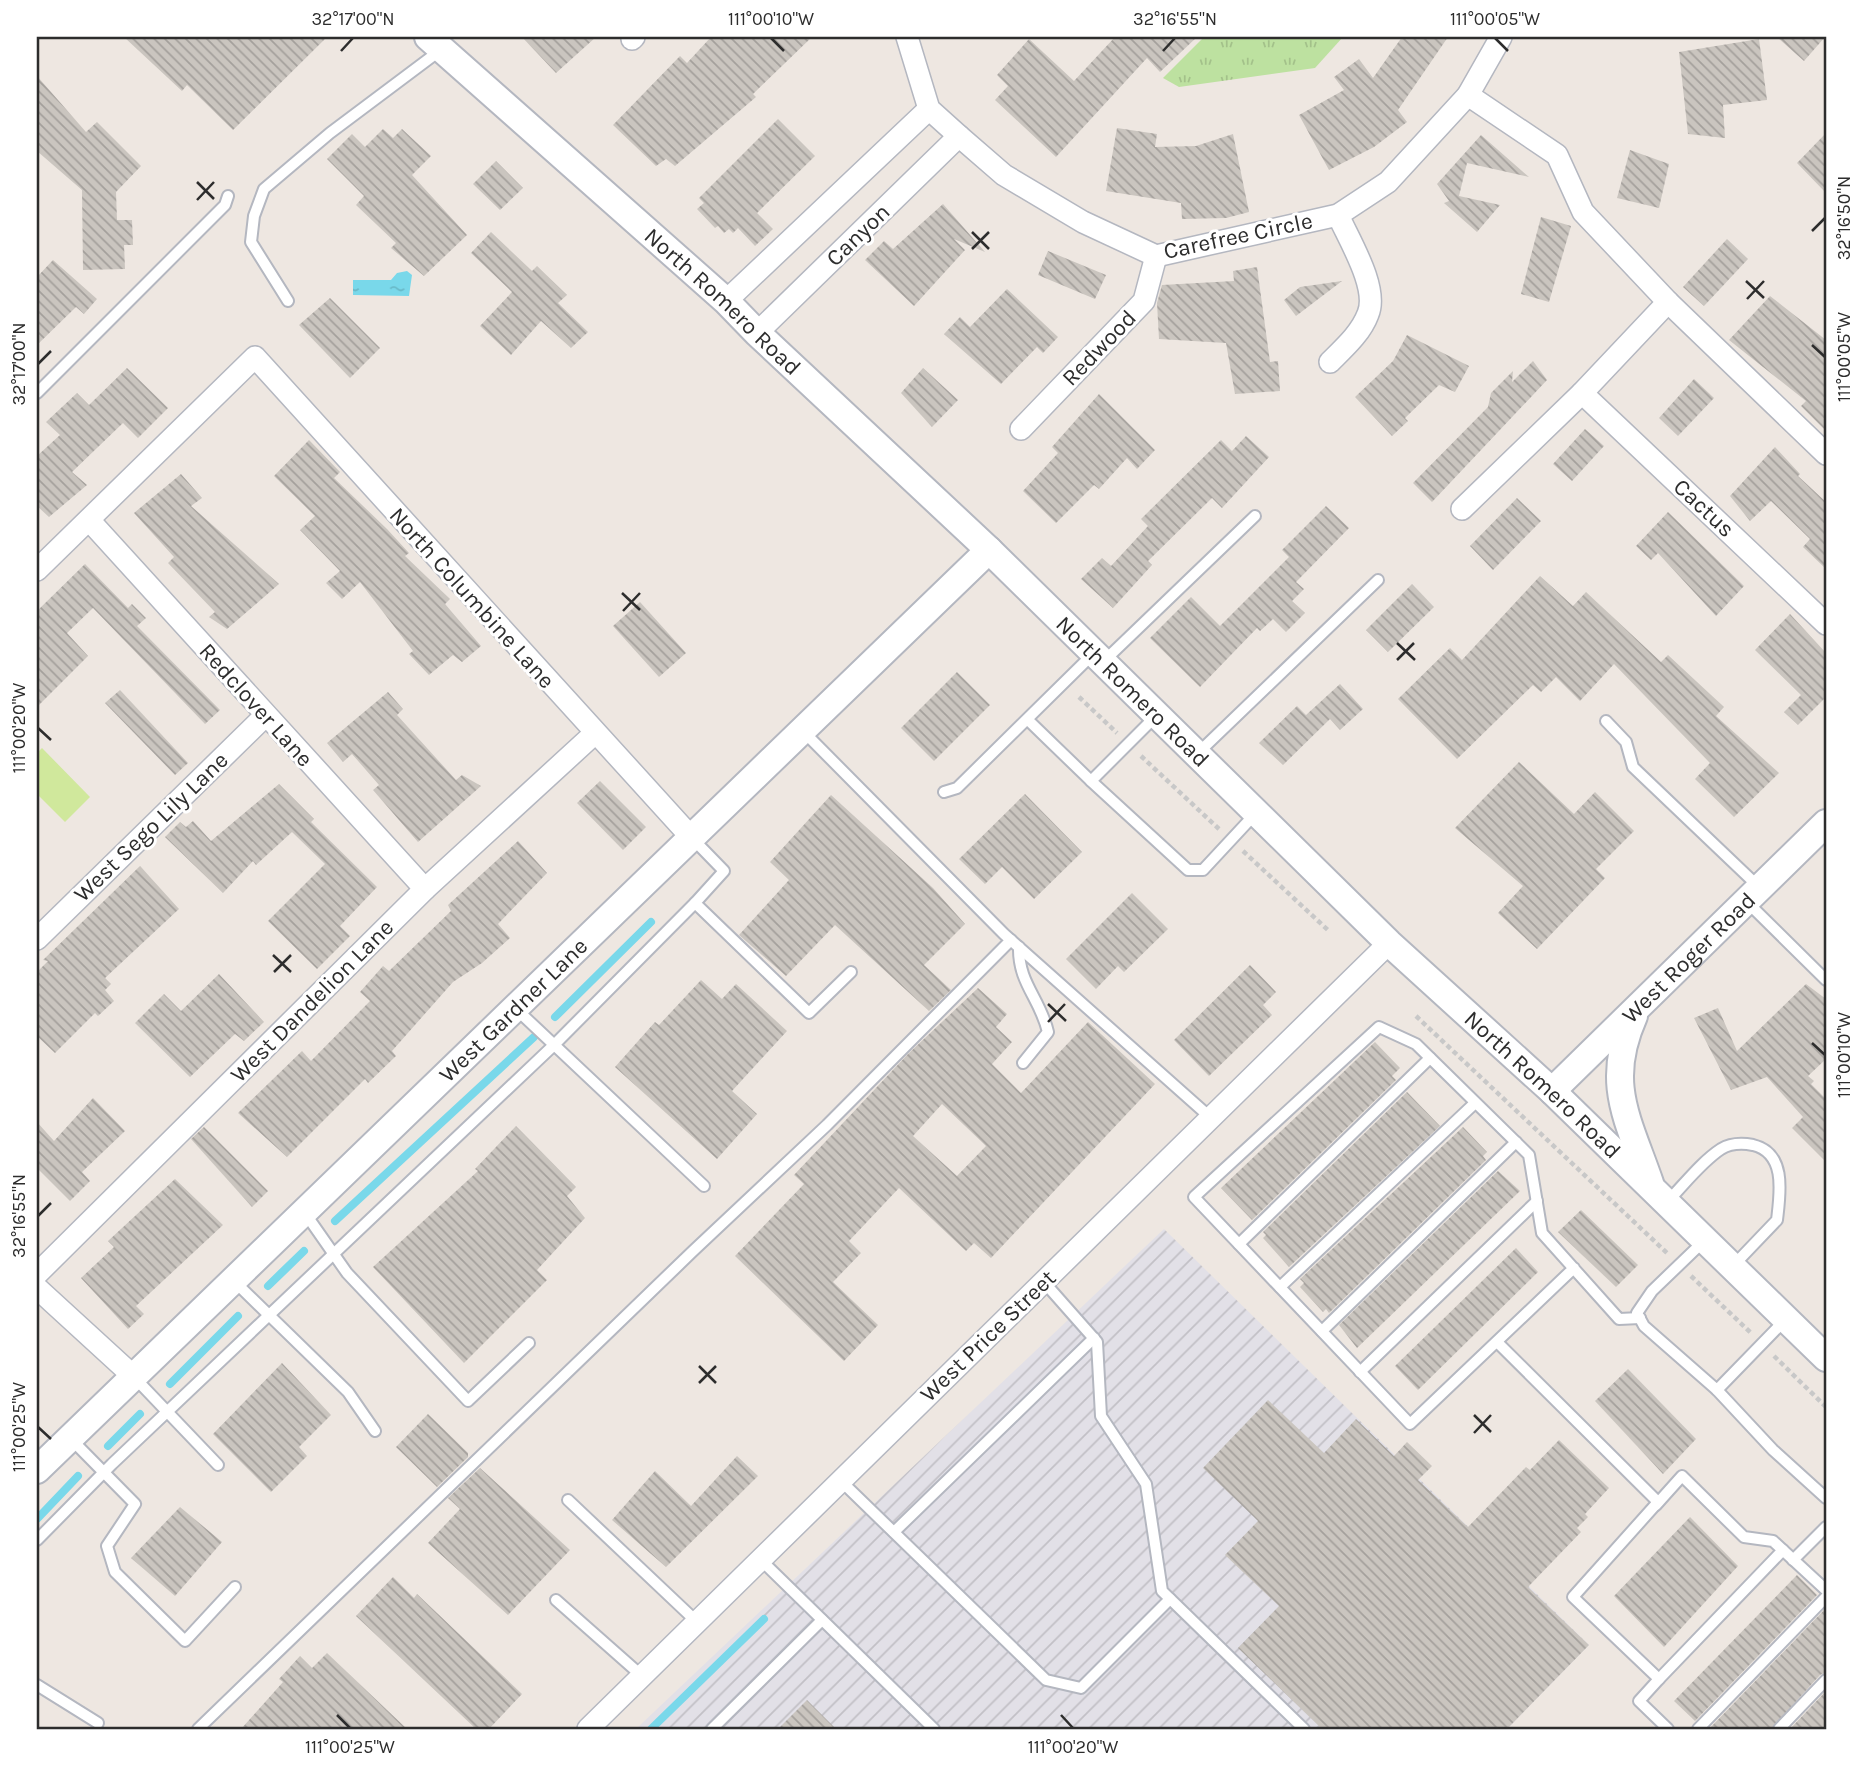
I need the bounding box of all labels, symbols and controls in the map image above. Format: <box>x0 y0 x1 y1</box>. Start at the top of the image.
text: 32°17'00"N <box>311 8 395 30</box>
text: 111°00'10"W <box>728 8 814 30</box>
text: 32°16'55"N <box>1133 8 1217 30</box>
text: 111°00'05"W <box>1450 8 1540 30</box>
text: 32°16'50"N <box>1833 176 1855 260</box>
street label: Canyon <box>821 198 895 272</box>
street label: Carefree Circle <box>1161 207 1315 265</box>
street label: North Romero Road <box>639 222 807 381</box>
street label: Redwood <box>1056 304 1142 392</box>
text: 111°00'05"W <box>1833 312 1855 402</box>
text: 32°17'00"N <box>8 322 30 406</box>
street label: Cactus <box>1668 473 1740 543</box>
street label: North Columbine Lane <box>384 502 560 694</box>
street label: North Romero Road <box>1051 610 1215 772</box>
street label: Redclover Lane <box>194 638 318 772</box>
text: 111°00'20"W <box>8 683 30 773</box>
street label: West Sego Lily Lane <box>68 746 234 908</box>
street label: West Roger Road <box>1616 886 1761 1029</box>
street label: West Dandelion Lane <box>225 914 399 1088</box>
street label: West Gardner Lane <box>433 932 593 1088</box>
street label: North Romero Road <box>1459 1005 1626 1164</box>
text: 111°00'10"W <box>1833 1012 1855 1098</box>
text: 32°16'55"N <box>8 1174 30 1258</box>
street label: West Price Street <box>915 1264 1062 1408</box>
text: 111°00'25"W <box>8 1382 30 1472</box>
text: 111°00'25"W <box>305 1736 395 1758</box>
text: 111°00'20"W <box>1028 1736 1118 1758</box>

